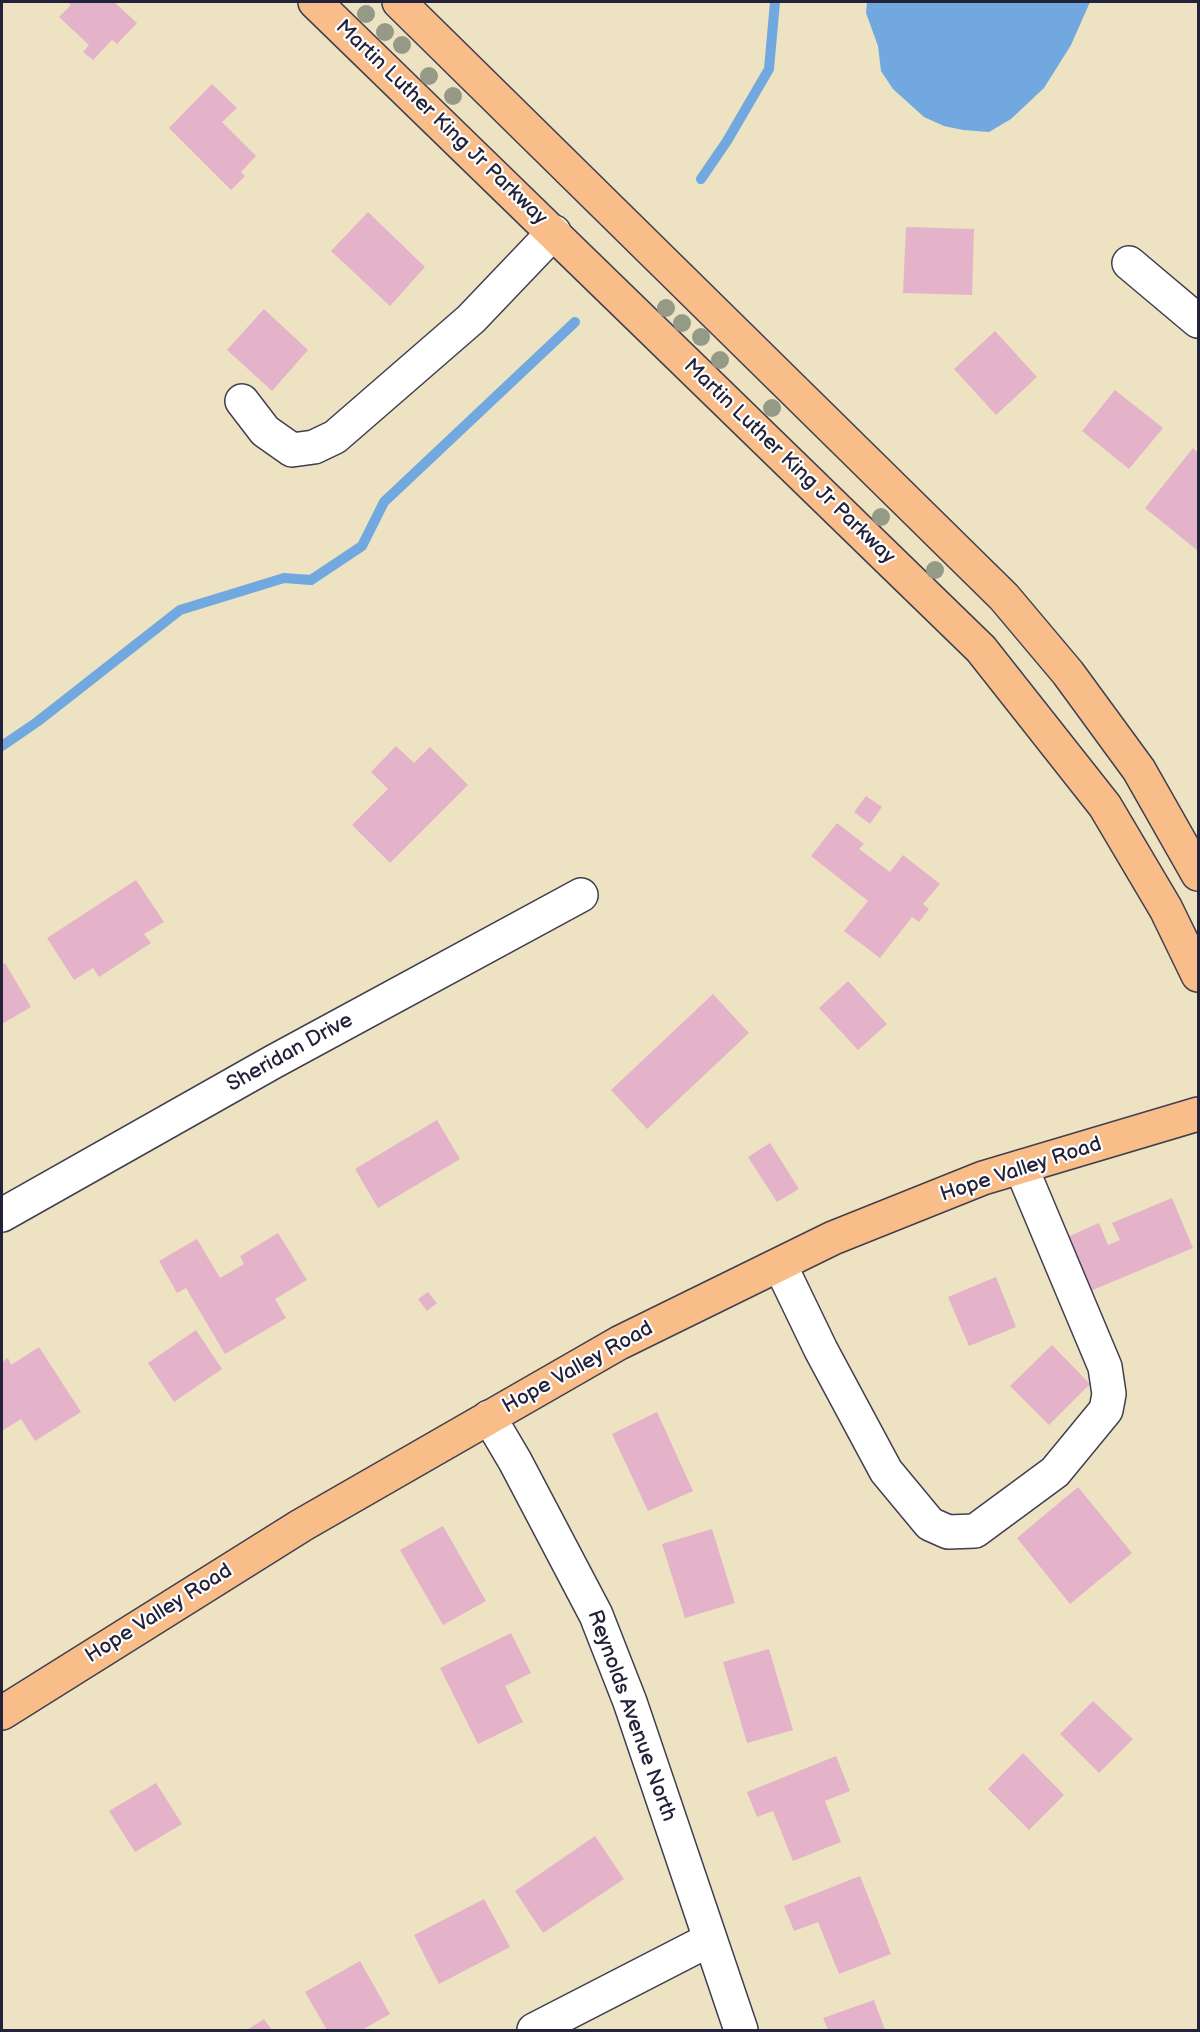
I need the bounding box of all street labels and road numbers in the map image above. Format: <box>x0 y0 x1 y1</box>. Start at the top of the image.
street label: Martin Luther King Jr Parkway <box>330 15 552 231</box>
street label: Martin Luther King Jr Parkway <box>678 354 900 570</box>
street label: Sheridan Drive <box>223 1008 357 1098</box>
street label: Hope Valley Road <box>937 1132 1105 1208</box>
street label: Hope Valley Road <box>498 1316 658 1420</box>
street label: Hope Valley Road <box>81 1559 237 1669</box>
street label: Reynolds Avenue North <box>581 1607 681 1825</box>

